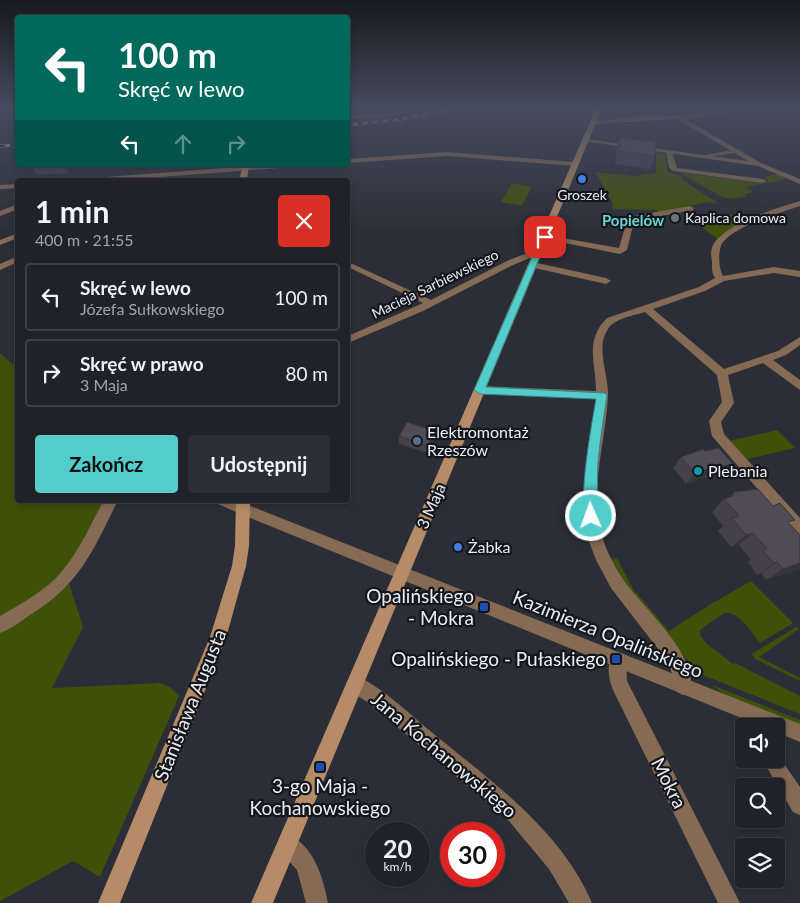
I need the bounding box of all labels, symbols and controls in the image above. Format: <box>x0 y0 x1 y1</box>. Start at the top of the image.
text: 100 m <box>118 33 217 75</box>
icon: left <box>35 35 100 100</box>
text: Skręć w lewo <box>118 75 245 102</box>
icon: left <box>116 130 144 158</box>
icon: ahead <box>169 130 197 158</box>
icon: right <box>222 130 250 158</box>
marker: Groszek <box>576 173 588 185</box>
place label: Groszek <box>557 186 608 203</box>
text: 1 min <box>35 193 109 229</box>
button: close <box>278 195 330 247</box>
place label: Kaplica domowa <box>685 209 786 226</box>
district label: Popielów <box>602 211 664 229</box>
marker: Kaplica domowa <box>669 212 681 224</box>
pin <box>524 216 566 258</box>
icon: arrive <box>531 223 559 251</box>
text: 400 m · 21:55 <box>35 230 134 249</box>
street label: Macieja Sarbiewskiego <box>369 245 501 322</box>
text: Skręć w lewo <box>80 276 191 299</box>
icon: left <box>37 283 65 311</box>
text: 100 m <box>274 286 328 309</box>
text: Józefa Sułkowskiego <box>80 299 225 318</box>
text: Skręć w prawo <box>80 352 204 375</box>
icon: right <box>37 359 65 387</box>
text: 80 m <box>285 362 328 385</box>
text: 3 Maja <box>80 375 128 394</box>
place label: Elektromontaż Rzeszów <box>427 422 529 459</box>
button: Zakończ <box>35 435 178 493</box>
button: Udostępnij <box>188 435 330 493</box>
marker: Elektromontaż Rzeszów <box>411 435 423 447</box>
place label: Plebania <box>708 461 767 480</box>
marker: Plebania <box>692 465 704 477</box>
street label: 3 Maja <box>412 480 449 531</box>
position arrow <box>564 489 616 541</box>
place label: Żabka <box>468 537 511 556</box>
marker: Żabka <box>452 541 464 553</box>
place label: Opalińskiego - Mokra <box>366 584 474 629</box>
street label: Kazimierza Opalińskiego <box>510 585 707 682</box>
marker: Opalińskiego - Mokra <box>478 601 490 613</box>
street label: Stanisława Augusta <box>149 626 230 784</box>
place label: Opalińskiego - Pułaskiego <box>391 647 606 670</box>
marker: Opalińskiego - Pułaskiego <box>610 653 622 665</box>
street label: Jana Kochanowskiego <box>367 687 522 822</box>
map controls <box>735 718 785 888</box>
button: sound <box>735 718 785 768</box>
street label: Mokra <box>647 754 692 812</box>
marker: 3-go Maja - Kochanowskiego <box>314 761 326 773</box>
place label: 3-go Maja - Kochanowskiego <box>250 774 390 819</box>
button: search <box>735 778 785 828</box>
speed limit sign: 30 <box>440 822 505 887</box>
text: 20 <box>383 833 412 863</box>
button: layers <box>735 838 785 888</box>
text: km/h <box>383 859 412 874</box>

